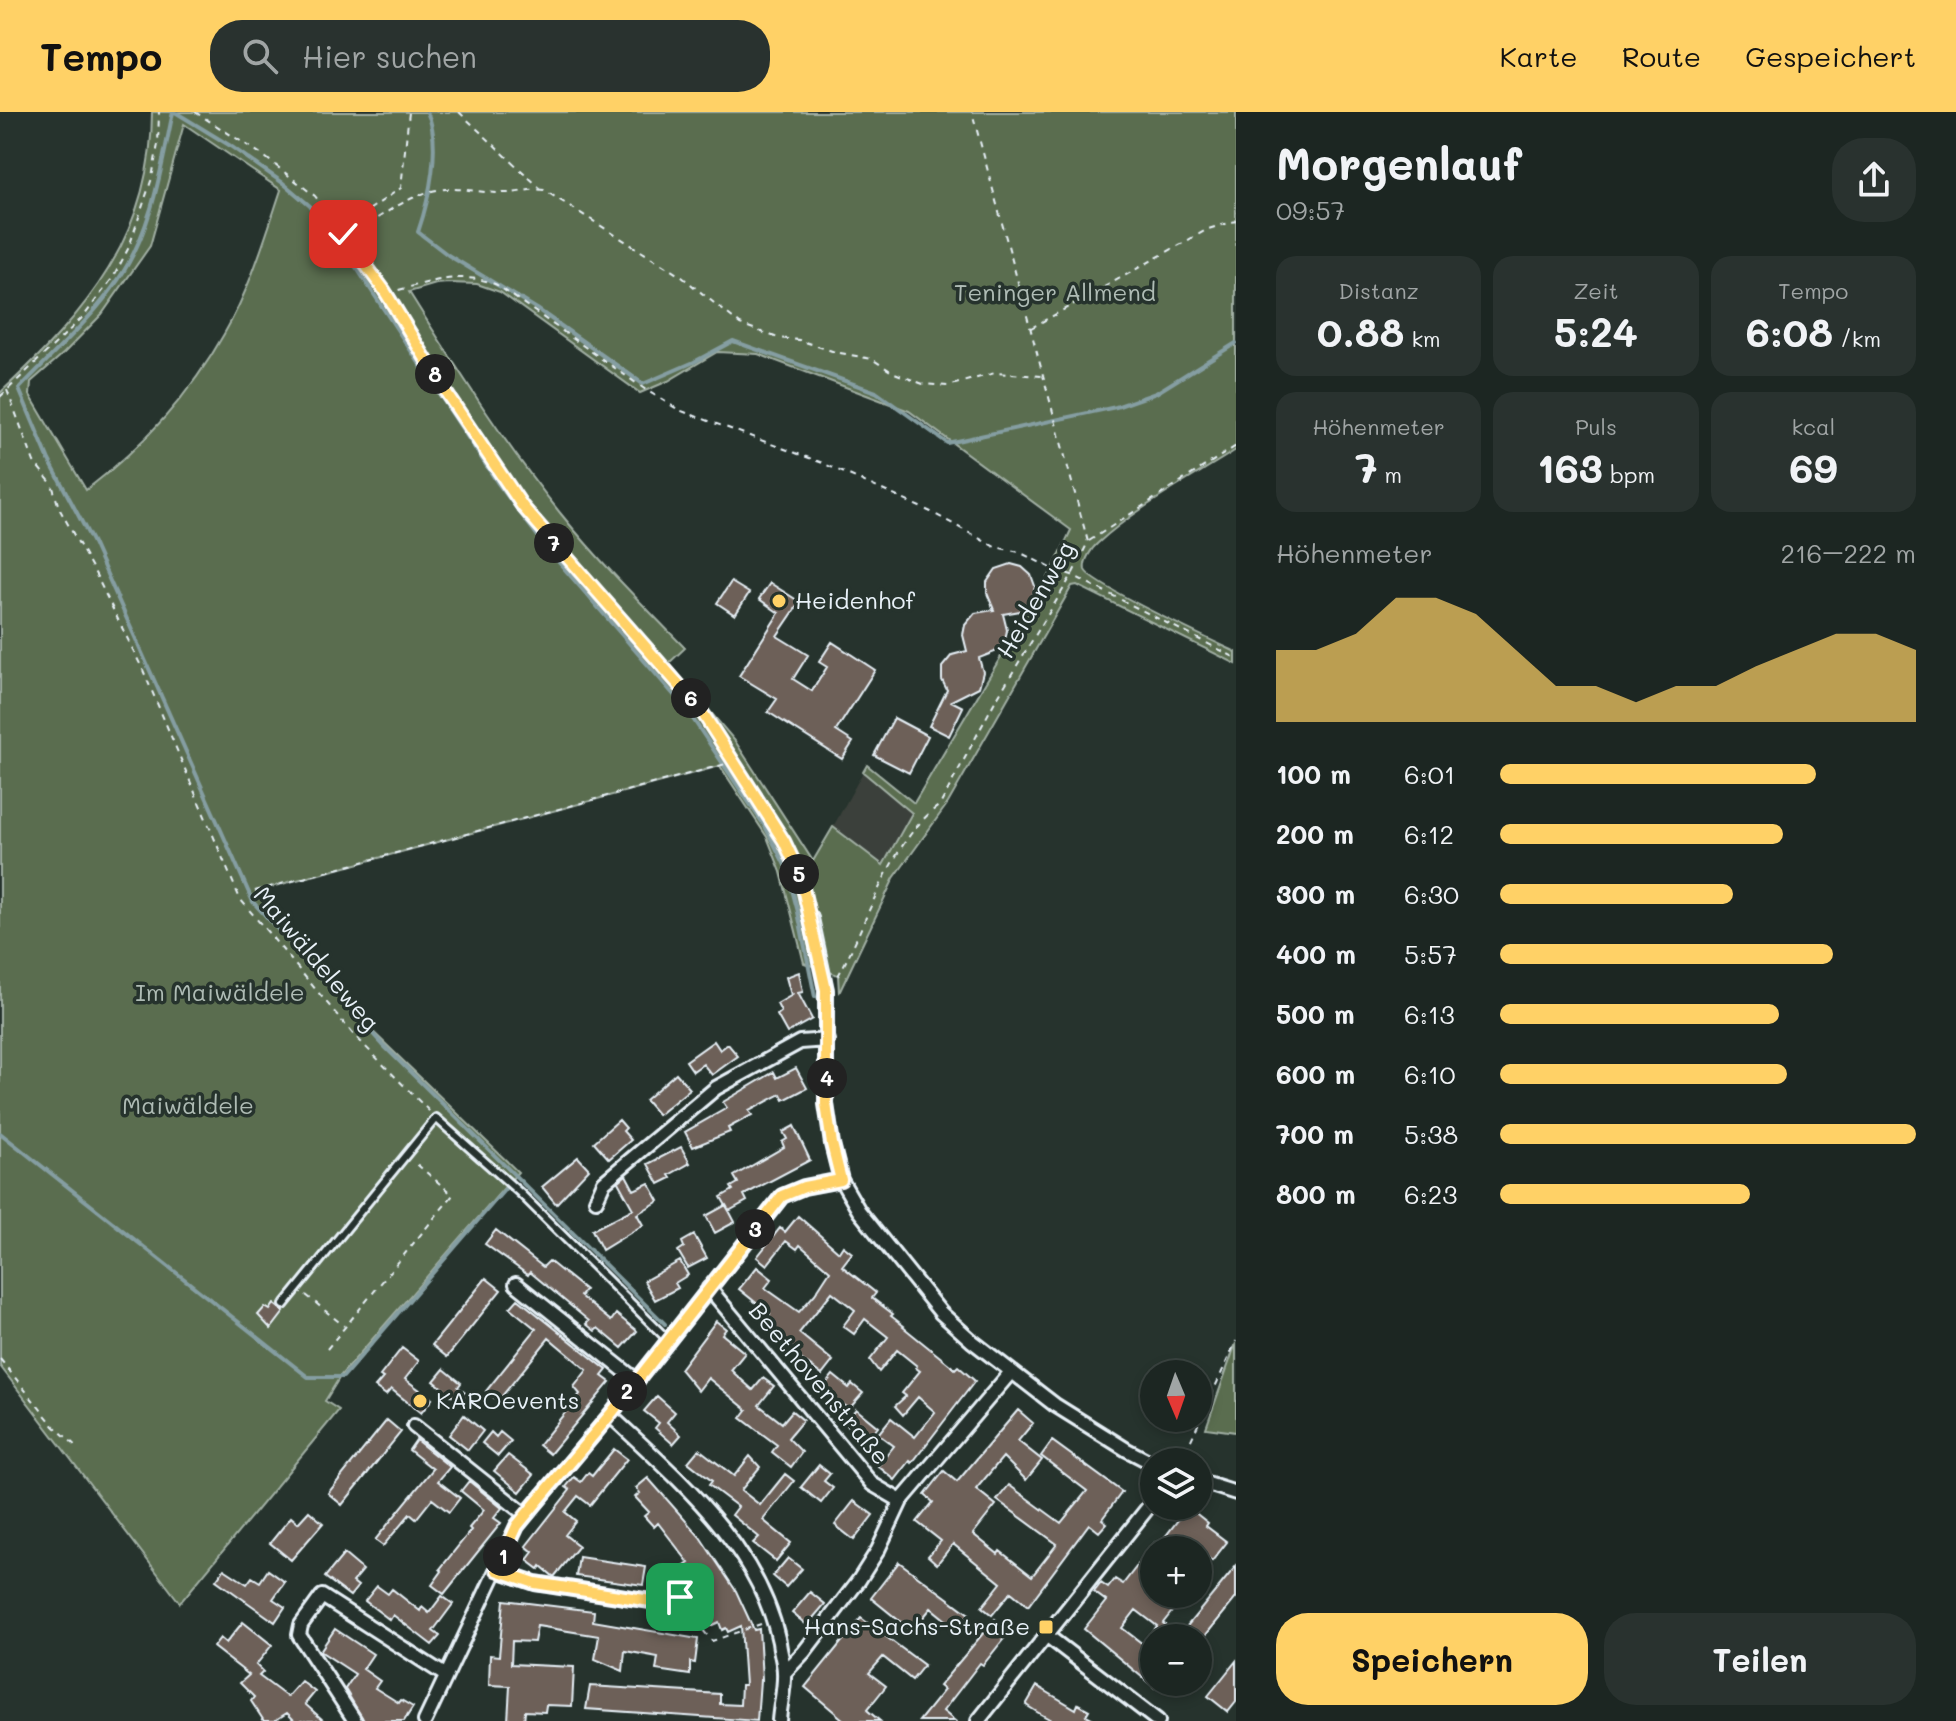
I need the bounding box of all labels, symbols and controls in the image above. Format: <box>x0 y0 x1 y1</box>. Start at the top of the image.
search box <box>210 20 770 92</box>
text: Tempo <box>40 31 162 81</box>
icon: search <box>238 34 282 78</box>
text: Hier suchen <box>302 36 477 76</box>
text: Karte <box>1499 38 1578 74</box>
text: Route <box>1622 38 1701 74</box>
text: Gespeichert <box>1745 38 1916 74</box>
text: Morgenlauf <box>1276 134 1522 191</box>
button: share <box>1832 138 1916 222</box>
text: 09:57 <box>1276 193 1345 227</box>
pin <box>309 200 377 268</box>
icon: check <box>321 212 365 256</box>
park label: Teninger Allmend <box>954 276 1156 307</box>
text: Distanz <box>1338 276 1419 305</box>
text: Zeit <box>1574 276 1618 305</box>
text: Tempo <box>1778 276 1848 305</box>
text: 0.88 <box>1317 305 1404 357</box>
text: 5:24 <box>1554 305 1638 357</box>
text: 6:08 <box>1746 305 1833 357</box>
text: km <box>1404 324 1441 353</box>
text: /km <box>1833 324 1881 353</box>
pin: 8 <box>415 354 455 394</box>
text: 8 <box>428 359 442 388</box>
text: Höhenmeter <box>1312 412 1445 441</box>
text: Puls <box>1575 412 1617 441</box>
text: kcal <box>1791 412 1835 441</box>
text: 7 <box>1355 441 1378 493</box>
text: 163 <box>1537 441 1603 493</box>
text: 69 <box>1789 441 1837 493</box>
text: m <box>1378 460 1402 489</box>
text: bpm <box>1603 460 1655 489</box>
pin: 7 <box>534 523 574 563</box>
text: 7 <box>548 528 560 557</box>
street label: Heidenweg <box>989 535 1081 663</box>
text: Höhenmeter <box>1276 536 1433 570</box>
text: 216–222 m <box>1780 536 1916 570</box>
place label: Heidenhof <box>795 584 915 615</box>
marker: Heidenhof <box>770 592 788 610</box>
pin: 6 <box>671 678 711 718</box>
text: 6 <box>684 683 698 712</box>
text: 100 m <box>1276 757 1351 791</box>
text: 6:01 <box>1404 757 1455 791</box>
text: 200 m <box>1276 817 1354 851</box>
text: 6:12 <box>1404 817 1454 851</box>
pin: 5 <box>779 854 819 894</box>
text: 5 <box>793 859 805 888</box>
text: 300 m <box>1276 877 1355 911</box>
text: 6:30 <box>1404 877 1459 911</box>
street label: Maiwäldeleweg <box>248 879 387 1037</box>
text: 400 m <box>1276 937 1356 971</box>
text: 5:57 <box>1404 937 1457 971</box>
park label: Im Maiwäldele <box>135 976 305 1007</box>
text: 500 m <box>1276 997 1355 1031</box>
text: 6:13 <box>1404 997 1455 1031</box>
text: 600 m <box>1276 1057 1355 1091</box>
text: 6:10 <box>1404 1057 1455 1091</box>
pin: 4 <box>807 1058 847 1098</box>
text: 4 <box>820 1063 834 1092</box>
park label: Maiwäldele <box>122 1089 254 1120</box>
text: 700 m <box>1276 1117 1354 1151</box>
text: 5:38 <box>1404 1117 1458 1151</box>
text: 800 m <box>1276 1177 1356 1211</box>
text: 6:23 <box>1404 1177 1457 1211</box>
pin: 3 <box>735 1209 775 1249</box>
text: 3 <box>748 1214 762 1243</box>
street label: Beethovenstraße <box>743 1295 897 1471</box>
north arrow <box>1140 1360 1212 1432</box>
map controls <box>1140 1360 1212 1696</box>
pin: 2 <box>607 1371 647 1411</box>
text: 2 <box>621 1376 633 1405</box>
place label: KAROevents <box>436 1384 580 1415</box>
marker: KAROevents <box>411 1392 429 1410</box>
button: layers <box>1140 1448 1212 1520</box>
pin: 1 <box>483 1536 523 1576</box>
button: + <box>1140 1536 1212 1608</box>
text: 1 <box>498 1541 508 1570</box>
pin <box>646 1563 714 1631</box>
icon: arrive <box>658 1575 702 1619</box>
place label: Hans-Sachs-Straße <box>804 1610 1030 1641</box>
button: Speichern <box>1276 1613 1588 1705</box>
button: Teilen <box>1604 1613 1916 1705</box>
marker: Hans-Sachs-Straße <box>1037 1618 1055 1636</box>
button: − <box>1140 1624 1212 1696</box>

